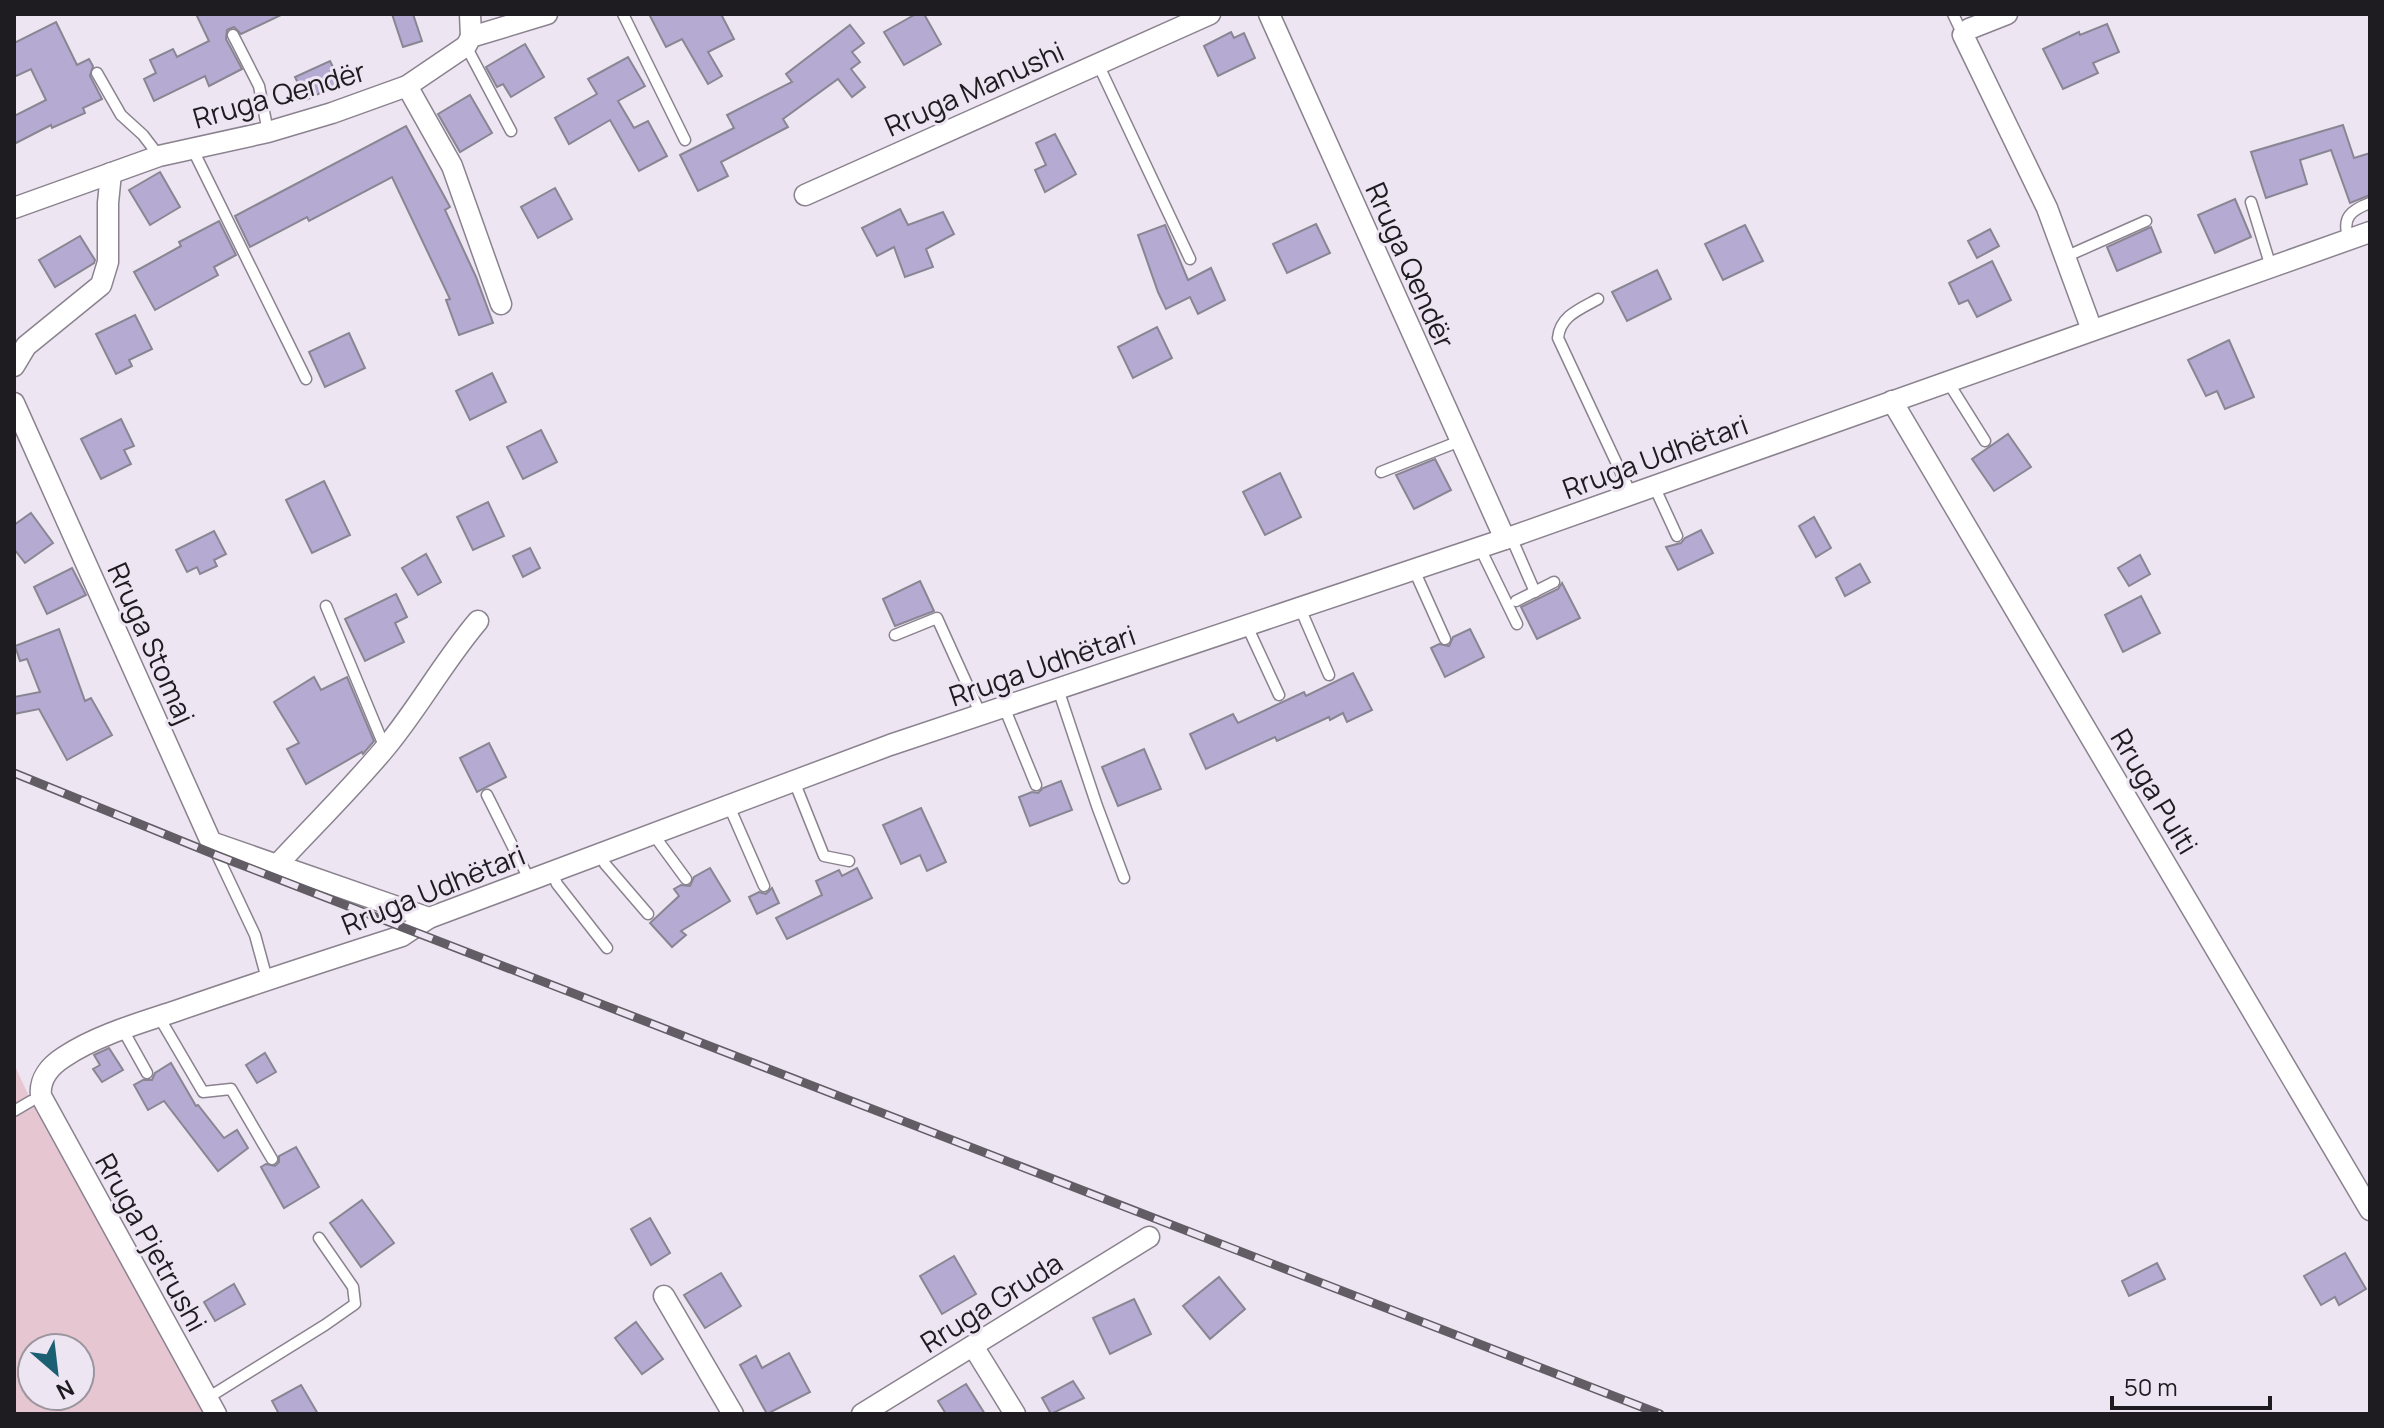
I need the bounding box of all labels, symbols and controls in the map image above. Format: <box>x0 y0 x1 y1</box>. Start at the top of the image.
street label: Rruga Manushi <box>878 32 1070 144</box>
street label: Rruga Qendër <box>188 51 370 137</box>
street label: Rruga Qendër <box>1357 176 1465 354</box>
street label: Rruga Udhëtari <box>1557 405 1753 507</box>
street label: Rruga Stomaj <box>99 556 205 730</box>
street label: Rruga Udhëtari <box>944 615 1140 715</box>
street label: Rruga Pulti <box>2103 721 2207 861</box>
street label: Rruga Udhëtari <box>336 835 530 943</box>
street label: Rruga Pjetrushi <box>87 1146 217 1338</box>
street label: Rruga Gruda <box>913 1243 1069 1361</box>
north arrow <box>16 1332 96 1412</box>
scale bar <box>2112 1360 2270 1410</box>
text: 50 m <box>2124 1370 2178 1403</box>
text: N <box>51 1373 79 1407</box>

